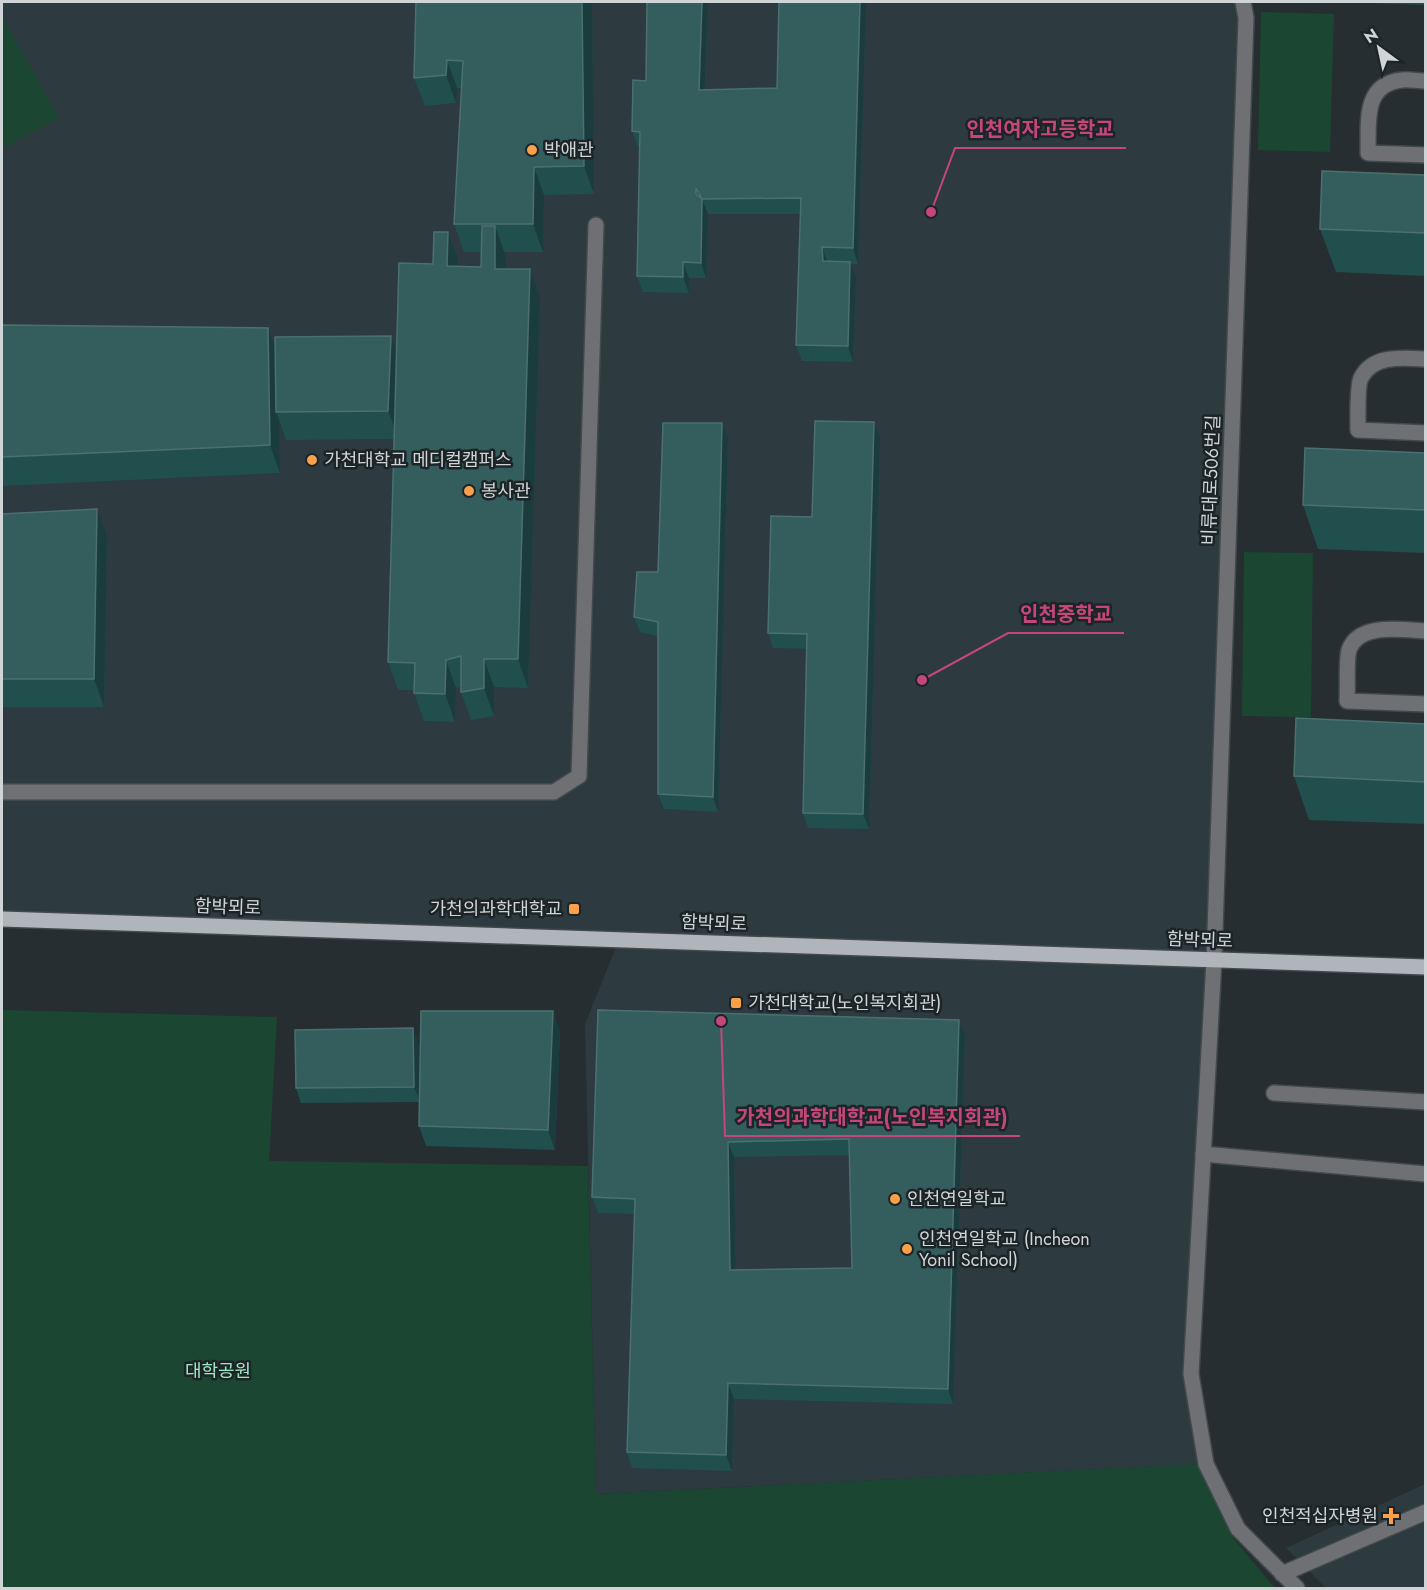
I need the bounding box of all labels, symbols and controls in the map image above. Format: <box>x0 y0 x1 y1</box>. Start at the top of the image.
north arrow <box>1349 18 1409 78</box>
text: N <box>1360 23 1383 49</box>
callout: 인천여자고등학교 <box>955 110 1126 148</box>
text: 인천여자고등학교 <box>966 115 1114 144</box>
place label: 박애관 <box>544 137 594 163</box>
marker: 박애관 <box>525 143 539 157</box>
street label: 비류대로506번길 <box>1196 414 1226 546</box>
place label: 가천대학교 메디컬캠퍼스 <box>324 447 512 473</box>
marker: 가천대학교 메디컬캠퍼스 <box>305 453 319 467</box>
place label: 봉사관 <box>481 478 531 504</box>
marker: 봉사관 <box>462 484 476 498</box>
callout: 인천중학교 <box>1008 595 1124 633</box>
text: 인천중학교 <box>1020 600 1112 629</box>
street label: 함박뫼로 <box>194 893 262 921</box>
place label: 가천의과학대학교 <box>430 896 562 922</box>
marker: 가천의과학대학교 <box>567 902 581 916</box>
street label: 함박뫼로 <box>680 909 748 937</box>
street label: 함박뫼로 <box>1166 926 1234 954</box>
place label: 가천대학교(노인복지회관) <box>748 990 941 1016</box>
marker: 가천대학교(노인복지회관) <box>729 996 743 1010</box>
callout: 가천의과학대학교(노인복지회관) <box>725 1098 1020 1136</box>
text: 가천의과학대학교(노인복지회관) <box>736 1103 1008 1132</box>
place label: 인천연일학교 <box>907 1186 1006 1212</box>
marker: 인천연일학교 <box>888 1192 902 1206</box>
place label: 인천연일학교 (Incheon Yonil School) <box>919 1226 1090 1273</box>
marker: 인천연일학교 (Incheon Yonil School) <box>900 1242 914 1256</box>
park label: 대학공원 <box>185 1358 251 1384</box>
place label: 인천적십자병원 <box>1262 1503 1378 1529</box>
marker: 인천적십자병원 <box>1382 1507 1400 1525</box>

